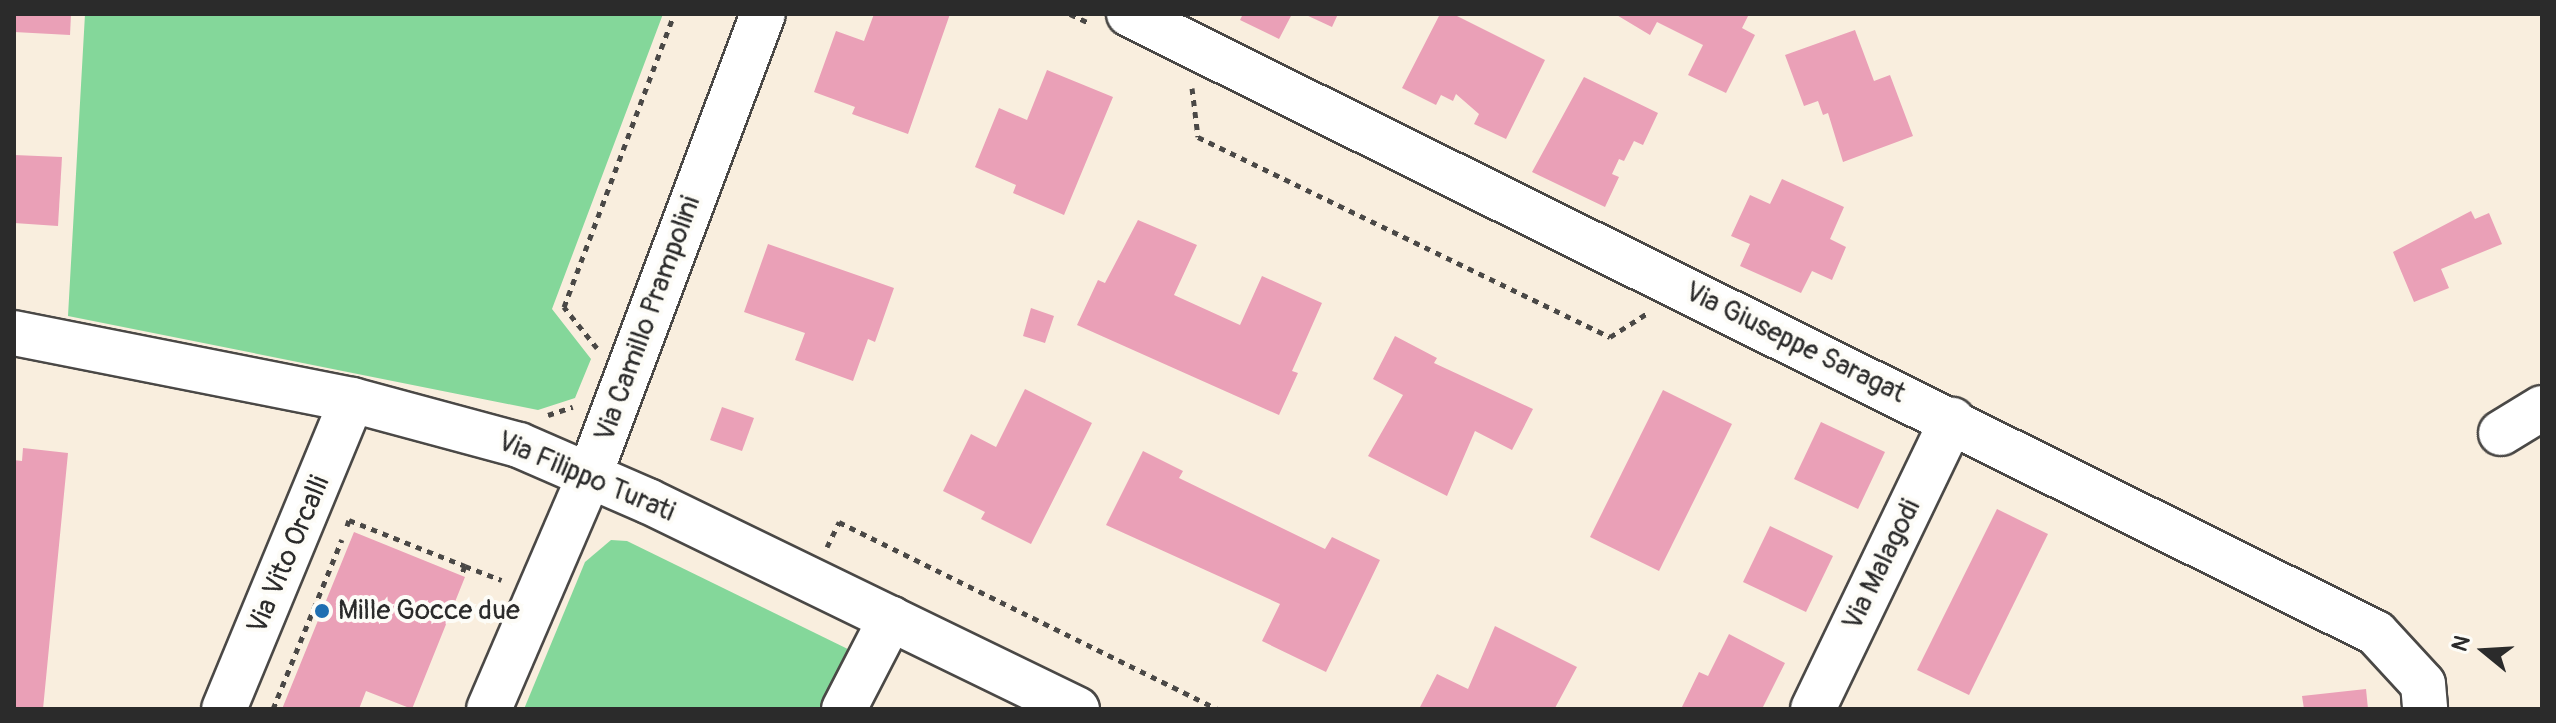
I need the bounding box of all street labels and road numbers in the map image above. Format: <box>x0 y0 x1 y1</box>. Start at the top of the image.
street label: Via Camillo Prampolini <box>588 192 708 446</box>
street label: Via Giuseppe Saragat <box>1679 275 1911 411</box>
street label: Via Filippo Turati <box>492 425 680 529</box>
street label: Via Vito Orcalli <box>241 471 337 639</box>
street label: Via Malagodi <box>1836 494 1928 636</box>

